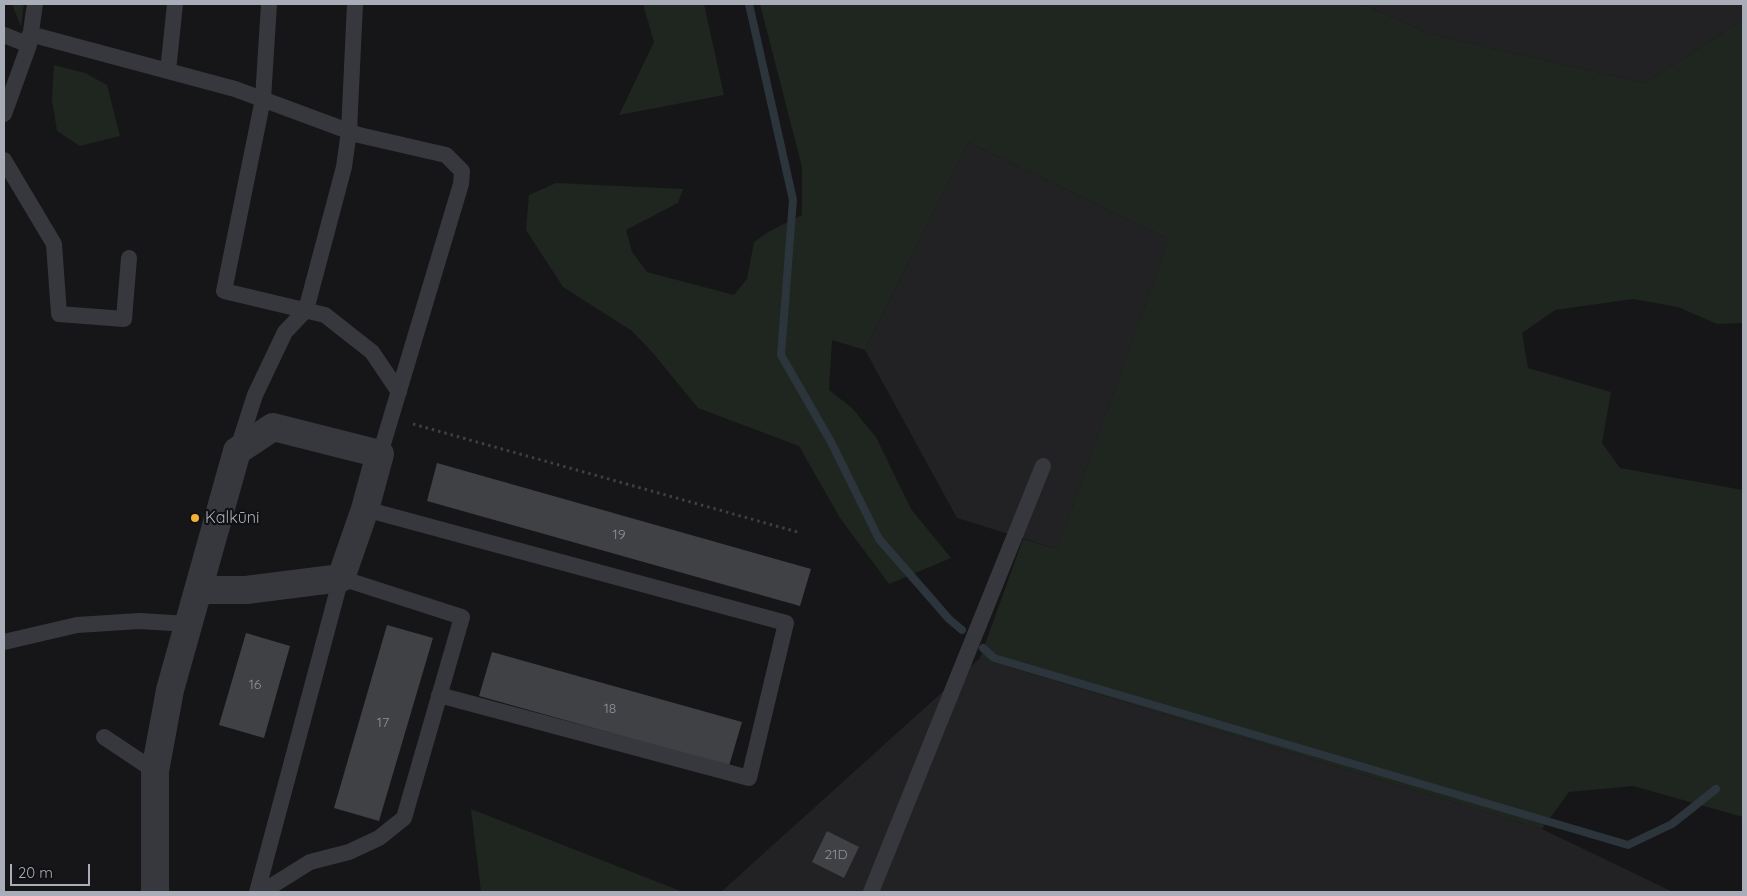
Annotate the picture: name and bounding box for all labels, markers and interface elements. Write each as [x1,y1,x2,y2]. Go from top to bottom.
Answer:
place label: Kalkūni [205,508,259,528]
marker: Kalkūni [189,512,201,524]
house number: 19 [613,527,625,543]
house number: 16 [249,677,261,693]
house number: 18 [604,701,616,717]
house number: 17 [377,715,389,731]
house number: 21D [824,847,848,863]
scale bar [12,854,92,886]
text: 20 m [18,863,53,882]

